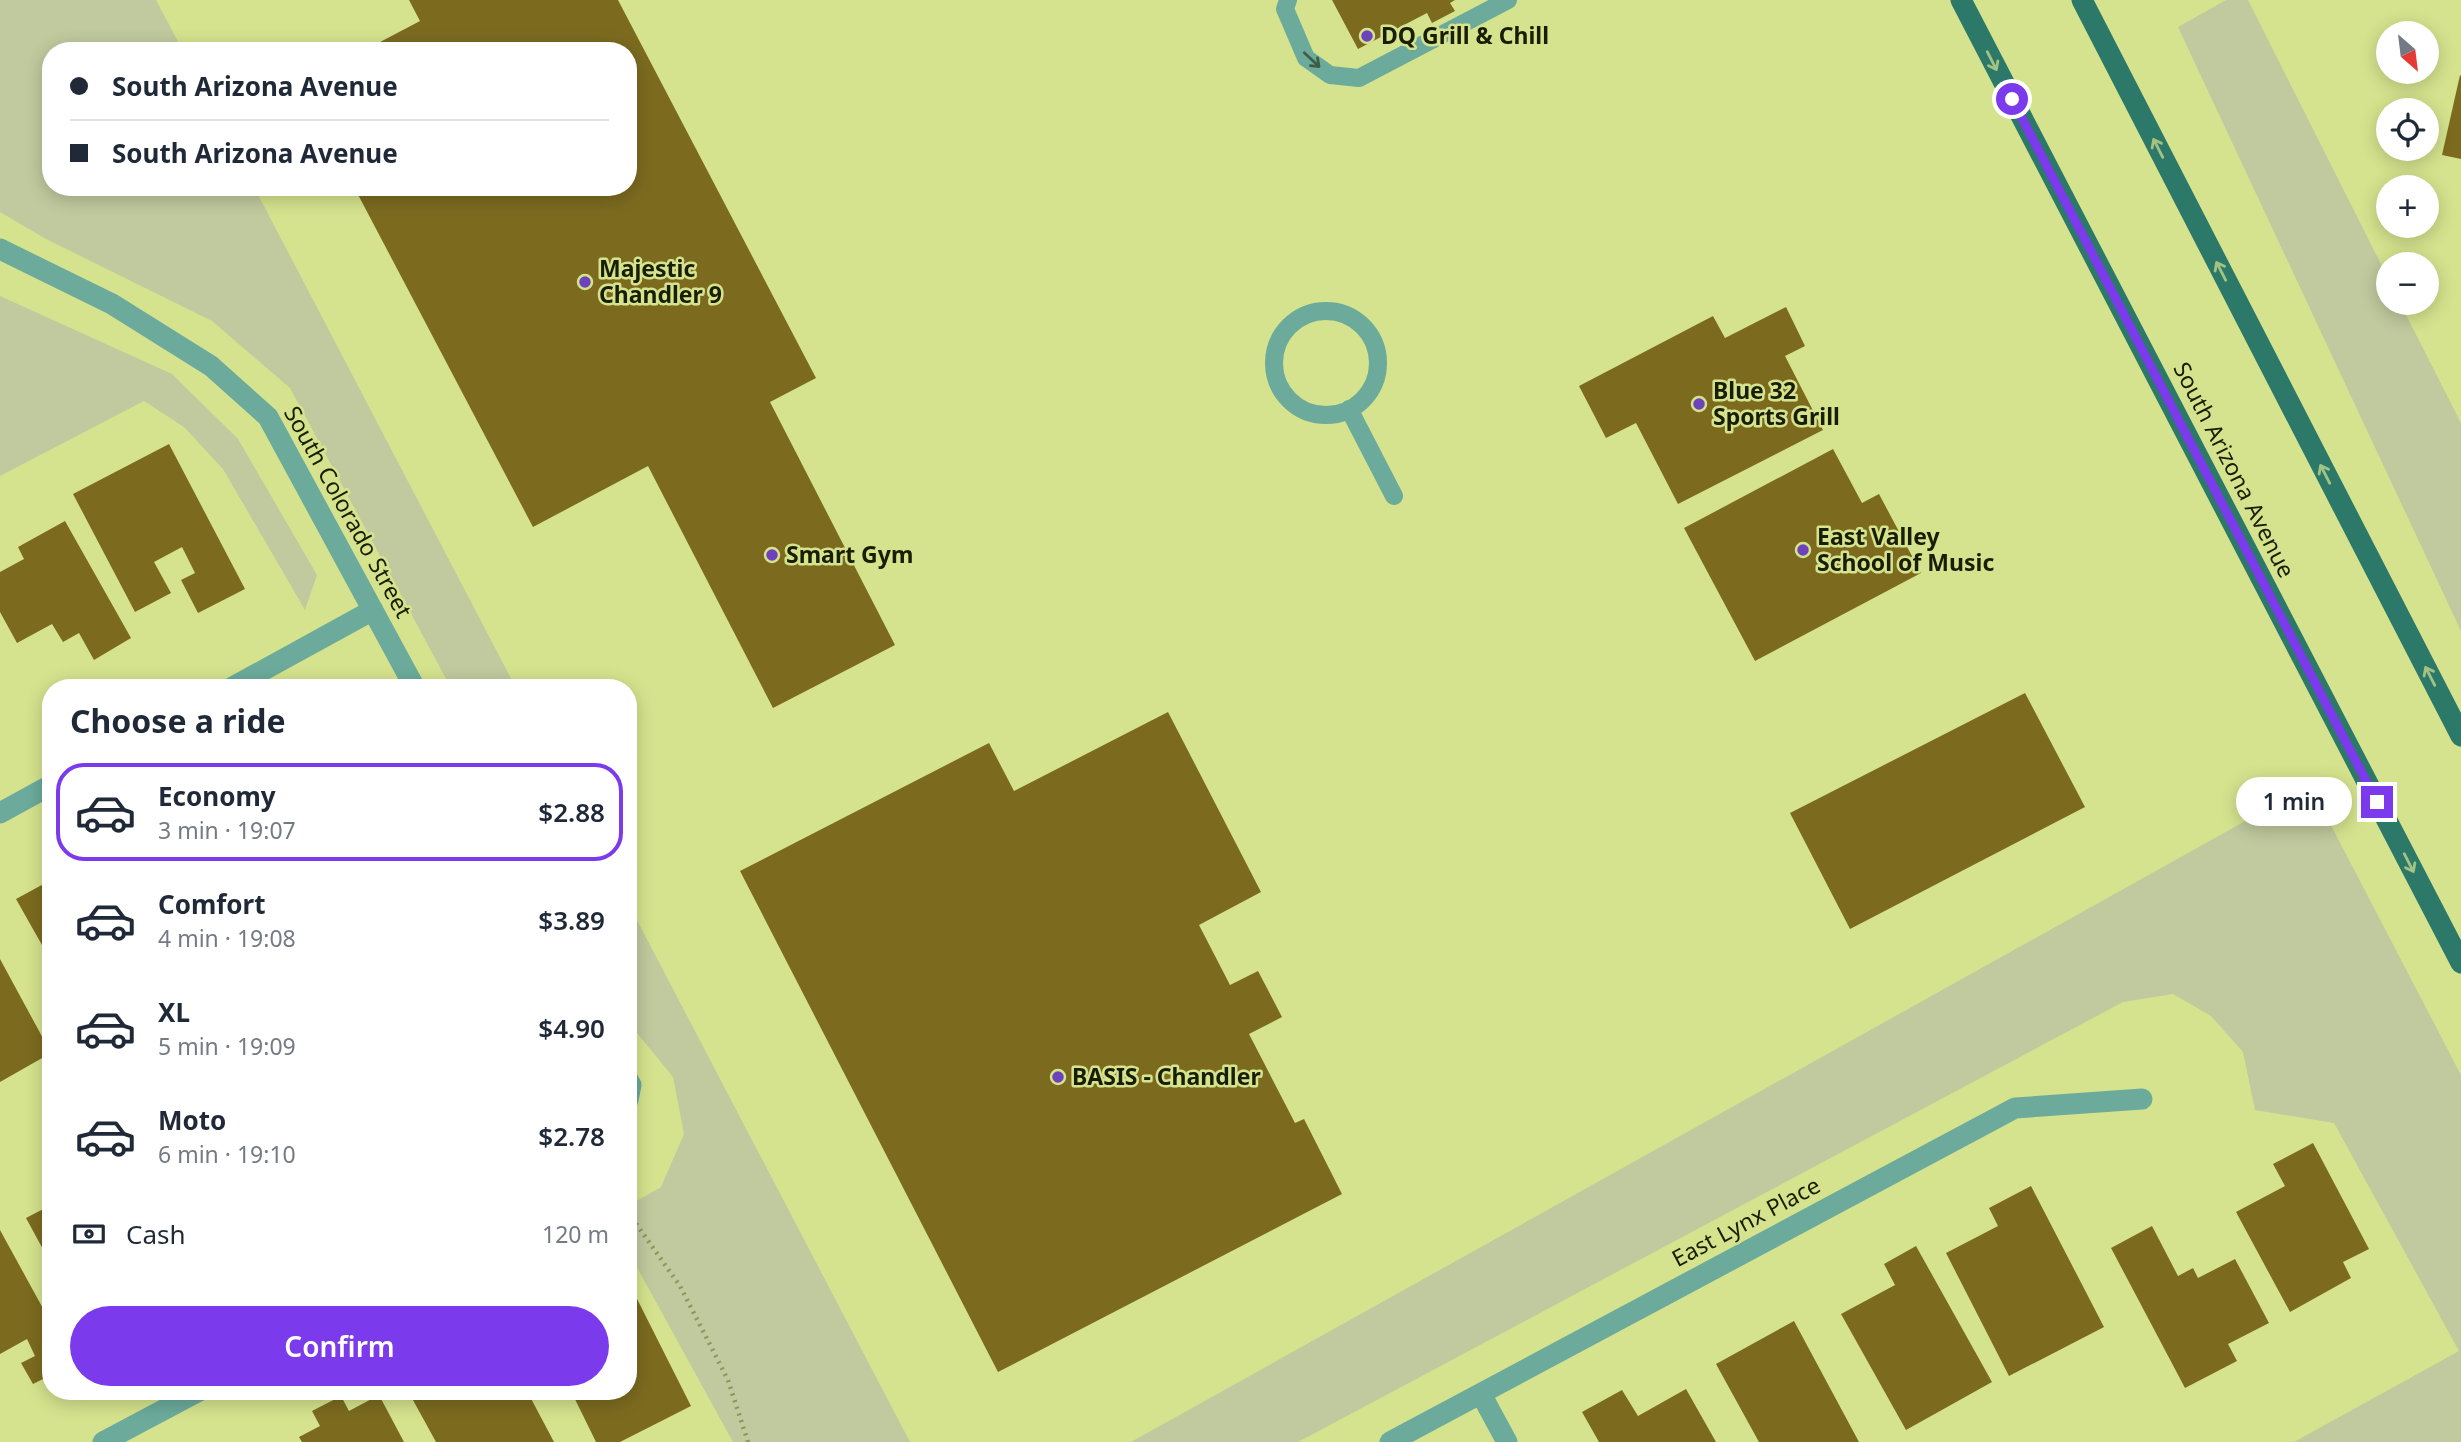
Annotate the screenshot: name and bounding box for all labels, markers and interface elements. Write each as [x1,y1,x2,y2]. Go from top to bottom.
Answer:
place label: DQ Grill & Chill [1381,19,1549,51]
north arrow [2376,21,2440,84]
map controls [2376,21,2439,315]
marker: DQ Grill & Chill [1359,28,1375,44]
one-way arrow [1985,50,1999,70]
one-way arrow [1302,51,1320,68]
text: South Arizona Avenue [112,68,398,104]
route start [1996,83,2028,115]
button: locate [2376,98,2439,161]
text: South Arizona Avenue [112,135,398,171]
one-way arrow [2151,138,2165,159]
button: + [2376,175,2439,238]
place label: Majestic Chandler 9 [599,252,722,310]
button: − [2376,252,2439,315]
one-way arrow [2214,261,2228,282]
marker: Majestic Chandler 9 [577,274,593,290]
street label: South Arizona Avenue [2167,356,2303,583]
place label: Blue 32 Sports Grill [1713,374,1840,432]
marker: Blue 32 Sports Grill [1691,396,1707,412]
street label: South Colorado Street [277,400,421,623]
one-way arrow [2318,464,2332,484]
place label: East Valley School of Music [1817,520,1994,578]
place label: Smart Gym [786,538,913,570]
marker: East Valley School of Music [1795,542,1811,558]
marker: Smart Gym [764,547,780,563]
one-way arrow [2422,666,2436,687]
text: Choose a ride [70,699,286,742]
text: Economy [158,778,276,814]
callout: 1 min [2237,778,2352,826]
icon: car [74,781,137,844]
text: 1 min [2263,785,2325,817]
route end [2361,786,2393,818]
text: $2.88 [538,794,605,830]
text: 3 min · 19:07 [158,814,296,846]
one-way arrow [2403,852,2416,873]
text: Comfort [158,886,266,922]
icon: car [74,889,137,952]
text: $3.89 [538,902,605,938]
text: 4 min · 19:08 [158,922,296,954]
text: XL [158,994,190,1030]
icon: car [74,997,137,1060]
text: $4.90 [538,1010,605,1046]
text: 5 min · 19:09 [158,1030,296,1062]
place label: BASIS - Chandler [1072,1060,1261,1092]
marker: BASIS - Chandler [1050,1069,1066,1085]
text: Moto [158,1102,226,1138]
icon: car [74,1105,137,1168]
text: $2.78 [538,1118,605,1154]
text: 6 min · 19:10 [158,1138,296,1170]
street label: East Lynx Place [1666,1169,1825,1274]
icon: cash [70,1215,108,1253]
text: Cash [126,1216,186,1252]
text: 120 m [542,1218,609,1250]
button: Confirm [70,1306,609,1386]

